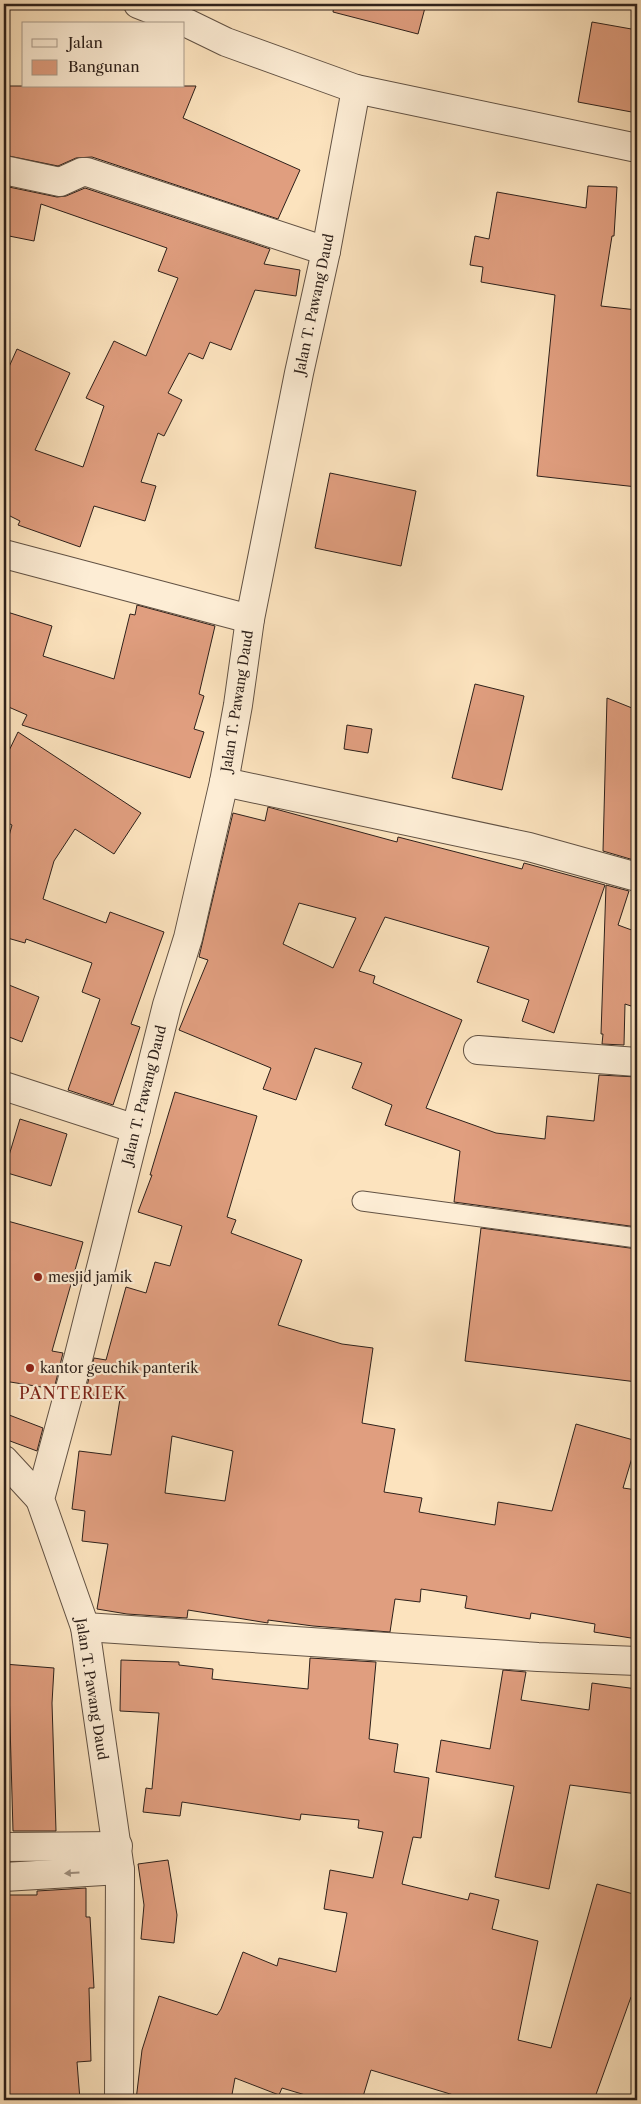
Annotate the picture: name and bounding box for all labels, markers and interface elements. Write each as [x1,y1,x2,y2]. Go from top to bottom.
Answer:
legend [22,22,185,88]
text: Jalan [66,33,103,52]
text: Bangunan [68,57,140,76]
street label: Jalan T. Pawang Daud [290,232,338,378]
street label: Jalan T. Pawang Daud [217,628,257,775]
street label: Jalan T. Pawang Daud [117,1023,170,1169]
place label: mesjid jamik [48,1268,133,1286]
marker: mesjid jamik [32,1271,44,1283]
place label: kantor geuchik panterik [40,1359,199,1377]
marker: kantor geuchik panterik [24,1362,36,1374]
district label: PANTERIEK [19,1383,127,1403]
street label: Jalan T. Pawang Daud [72,1615,112,1762]
one-way arrow [64,1870,80,1878]

